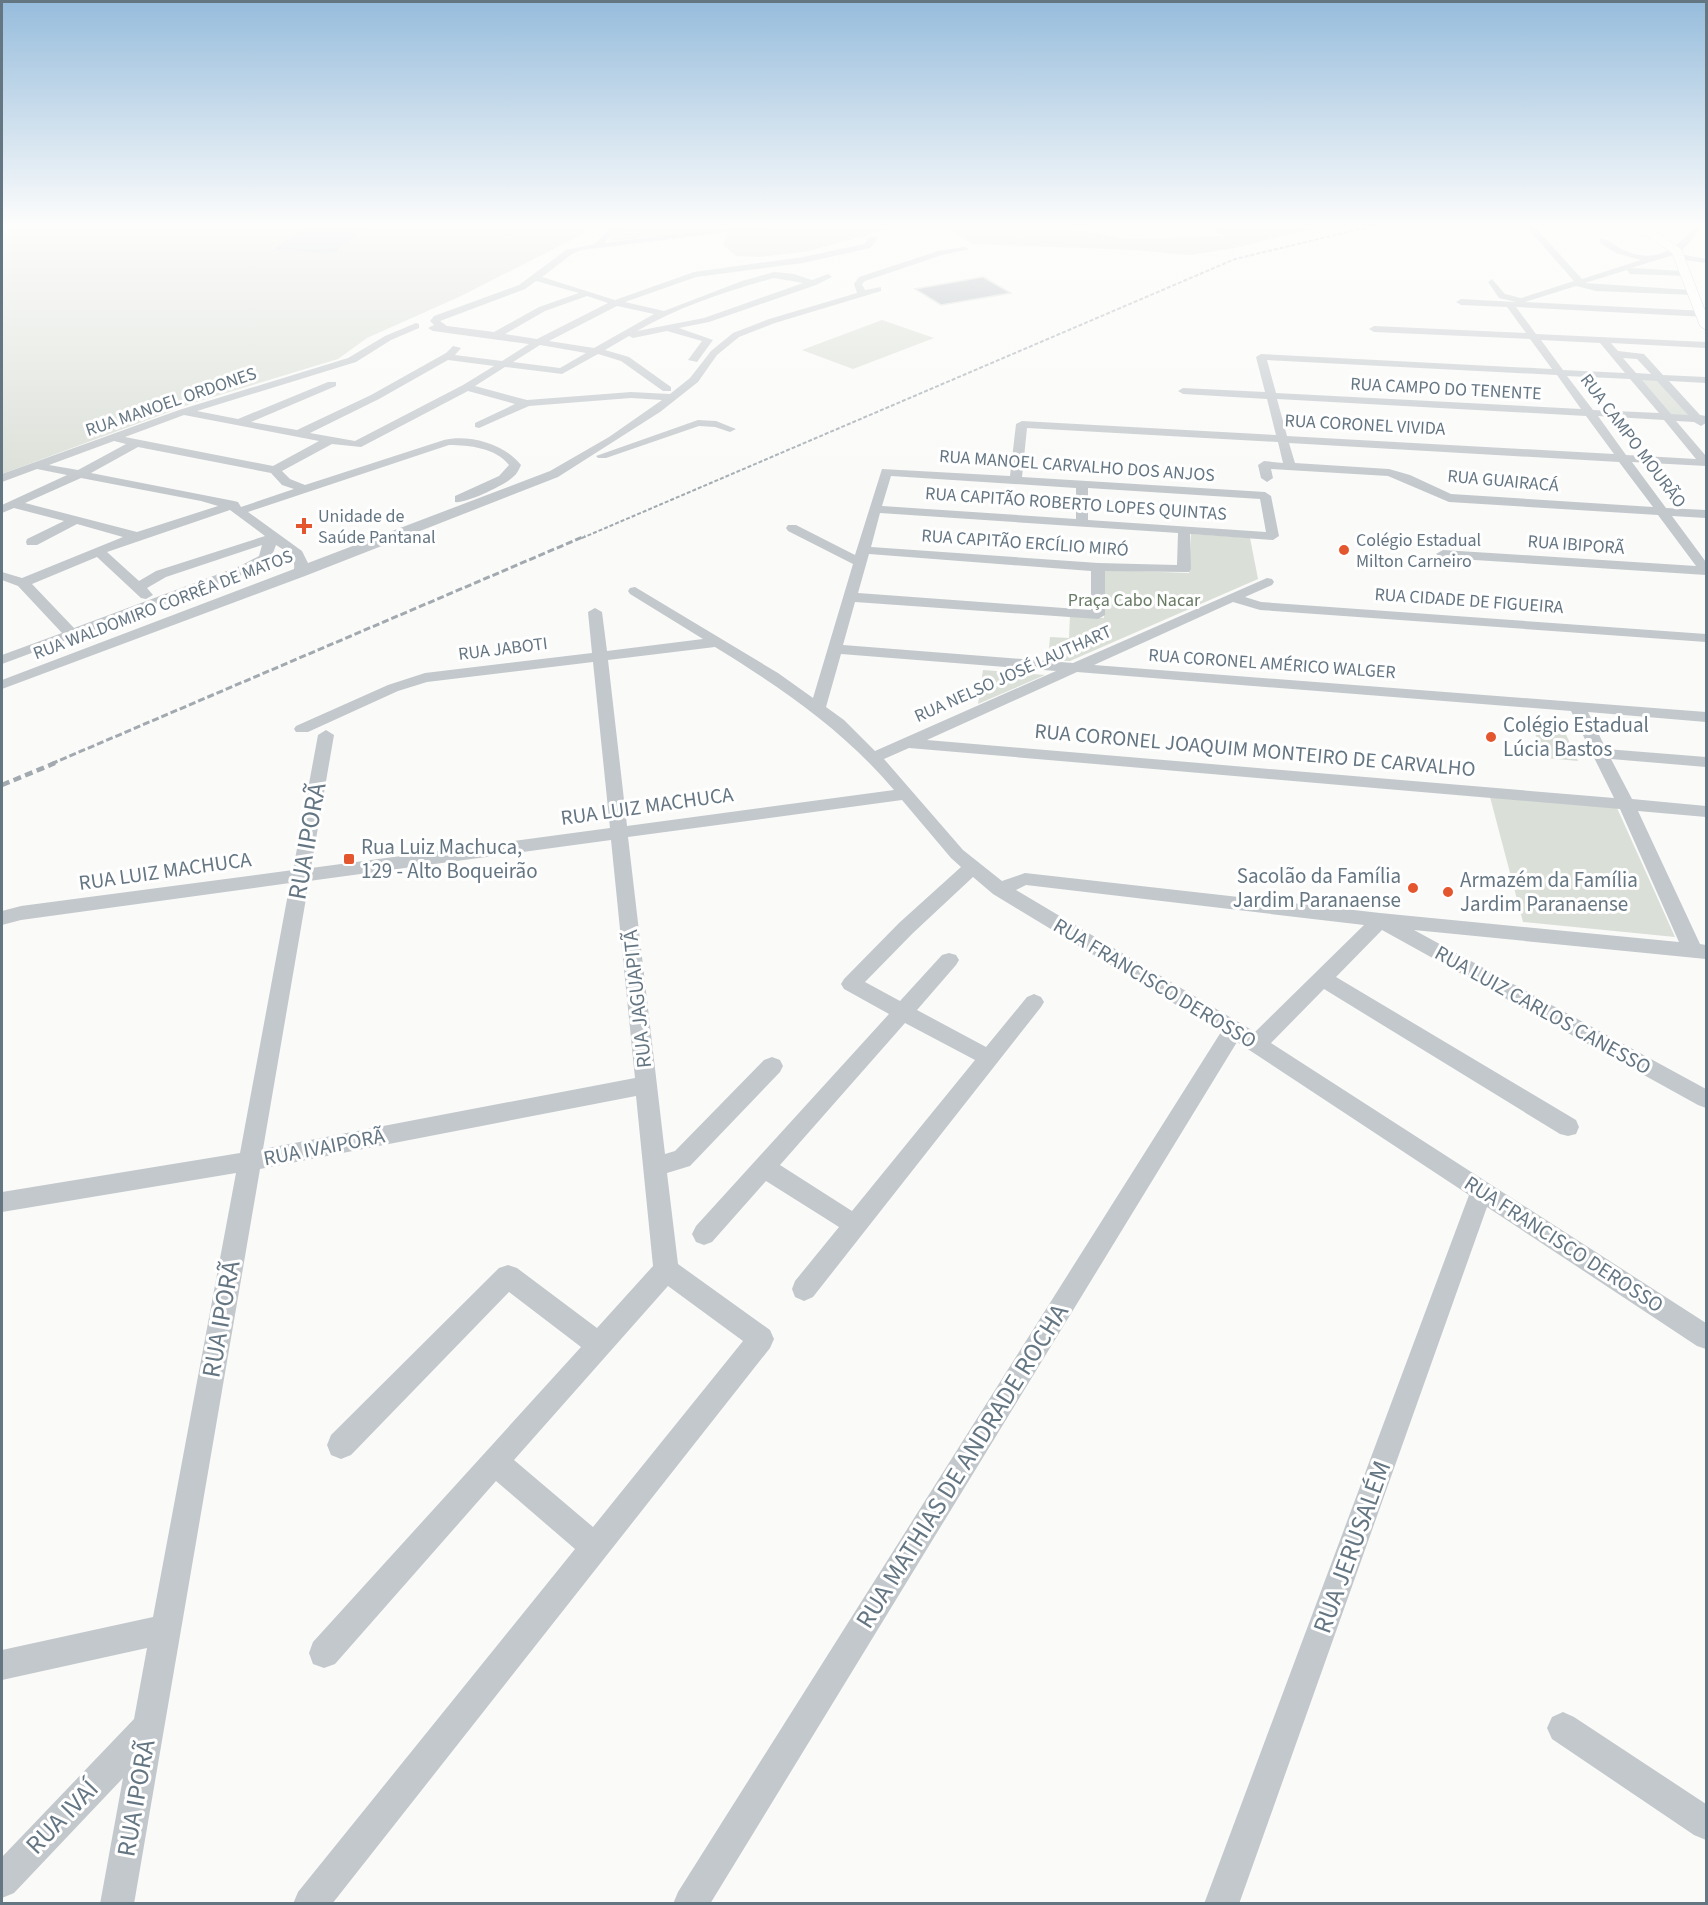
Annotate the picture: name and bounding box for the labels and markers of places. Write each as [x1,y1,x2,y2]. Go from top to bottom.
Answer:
place label: Unidade de Saúde Pantanal [318,504,436,550]
marker: Unidade de Saúde Pantanal [295,517,313,535]
place label: Colégio Estadual Milton Carneiro [1356,528,1481,574]
marker: Colégio Estadual Milton Carneiro [1337,543,1351,557]
place label: Colégio Estadual Lúcia Bastos [1503,710,1649,764]
marker: Colégio Estadual Lúcia Bastos [1484,730,1498,744]
place label: Rua Luiz Machuca, 129 - Alto Boqueirão [361,832,538,886]
marker: Rua Luiz Machuca, 129 - Alto Boqueirão [342,852,356,866]
place label: Sacolão da Família Jardim Paranaense [1233,861,1401,915]
place label: Armazém da Família Jardim Paranaense [1460,865,1638,919]
marker: Sacolão da Família Jardim Paranaense [1406,881,1420,895]
marker: Armazém da Família Jardim Paranaense [1441,885,1455,899]

